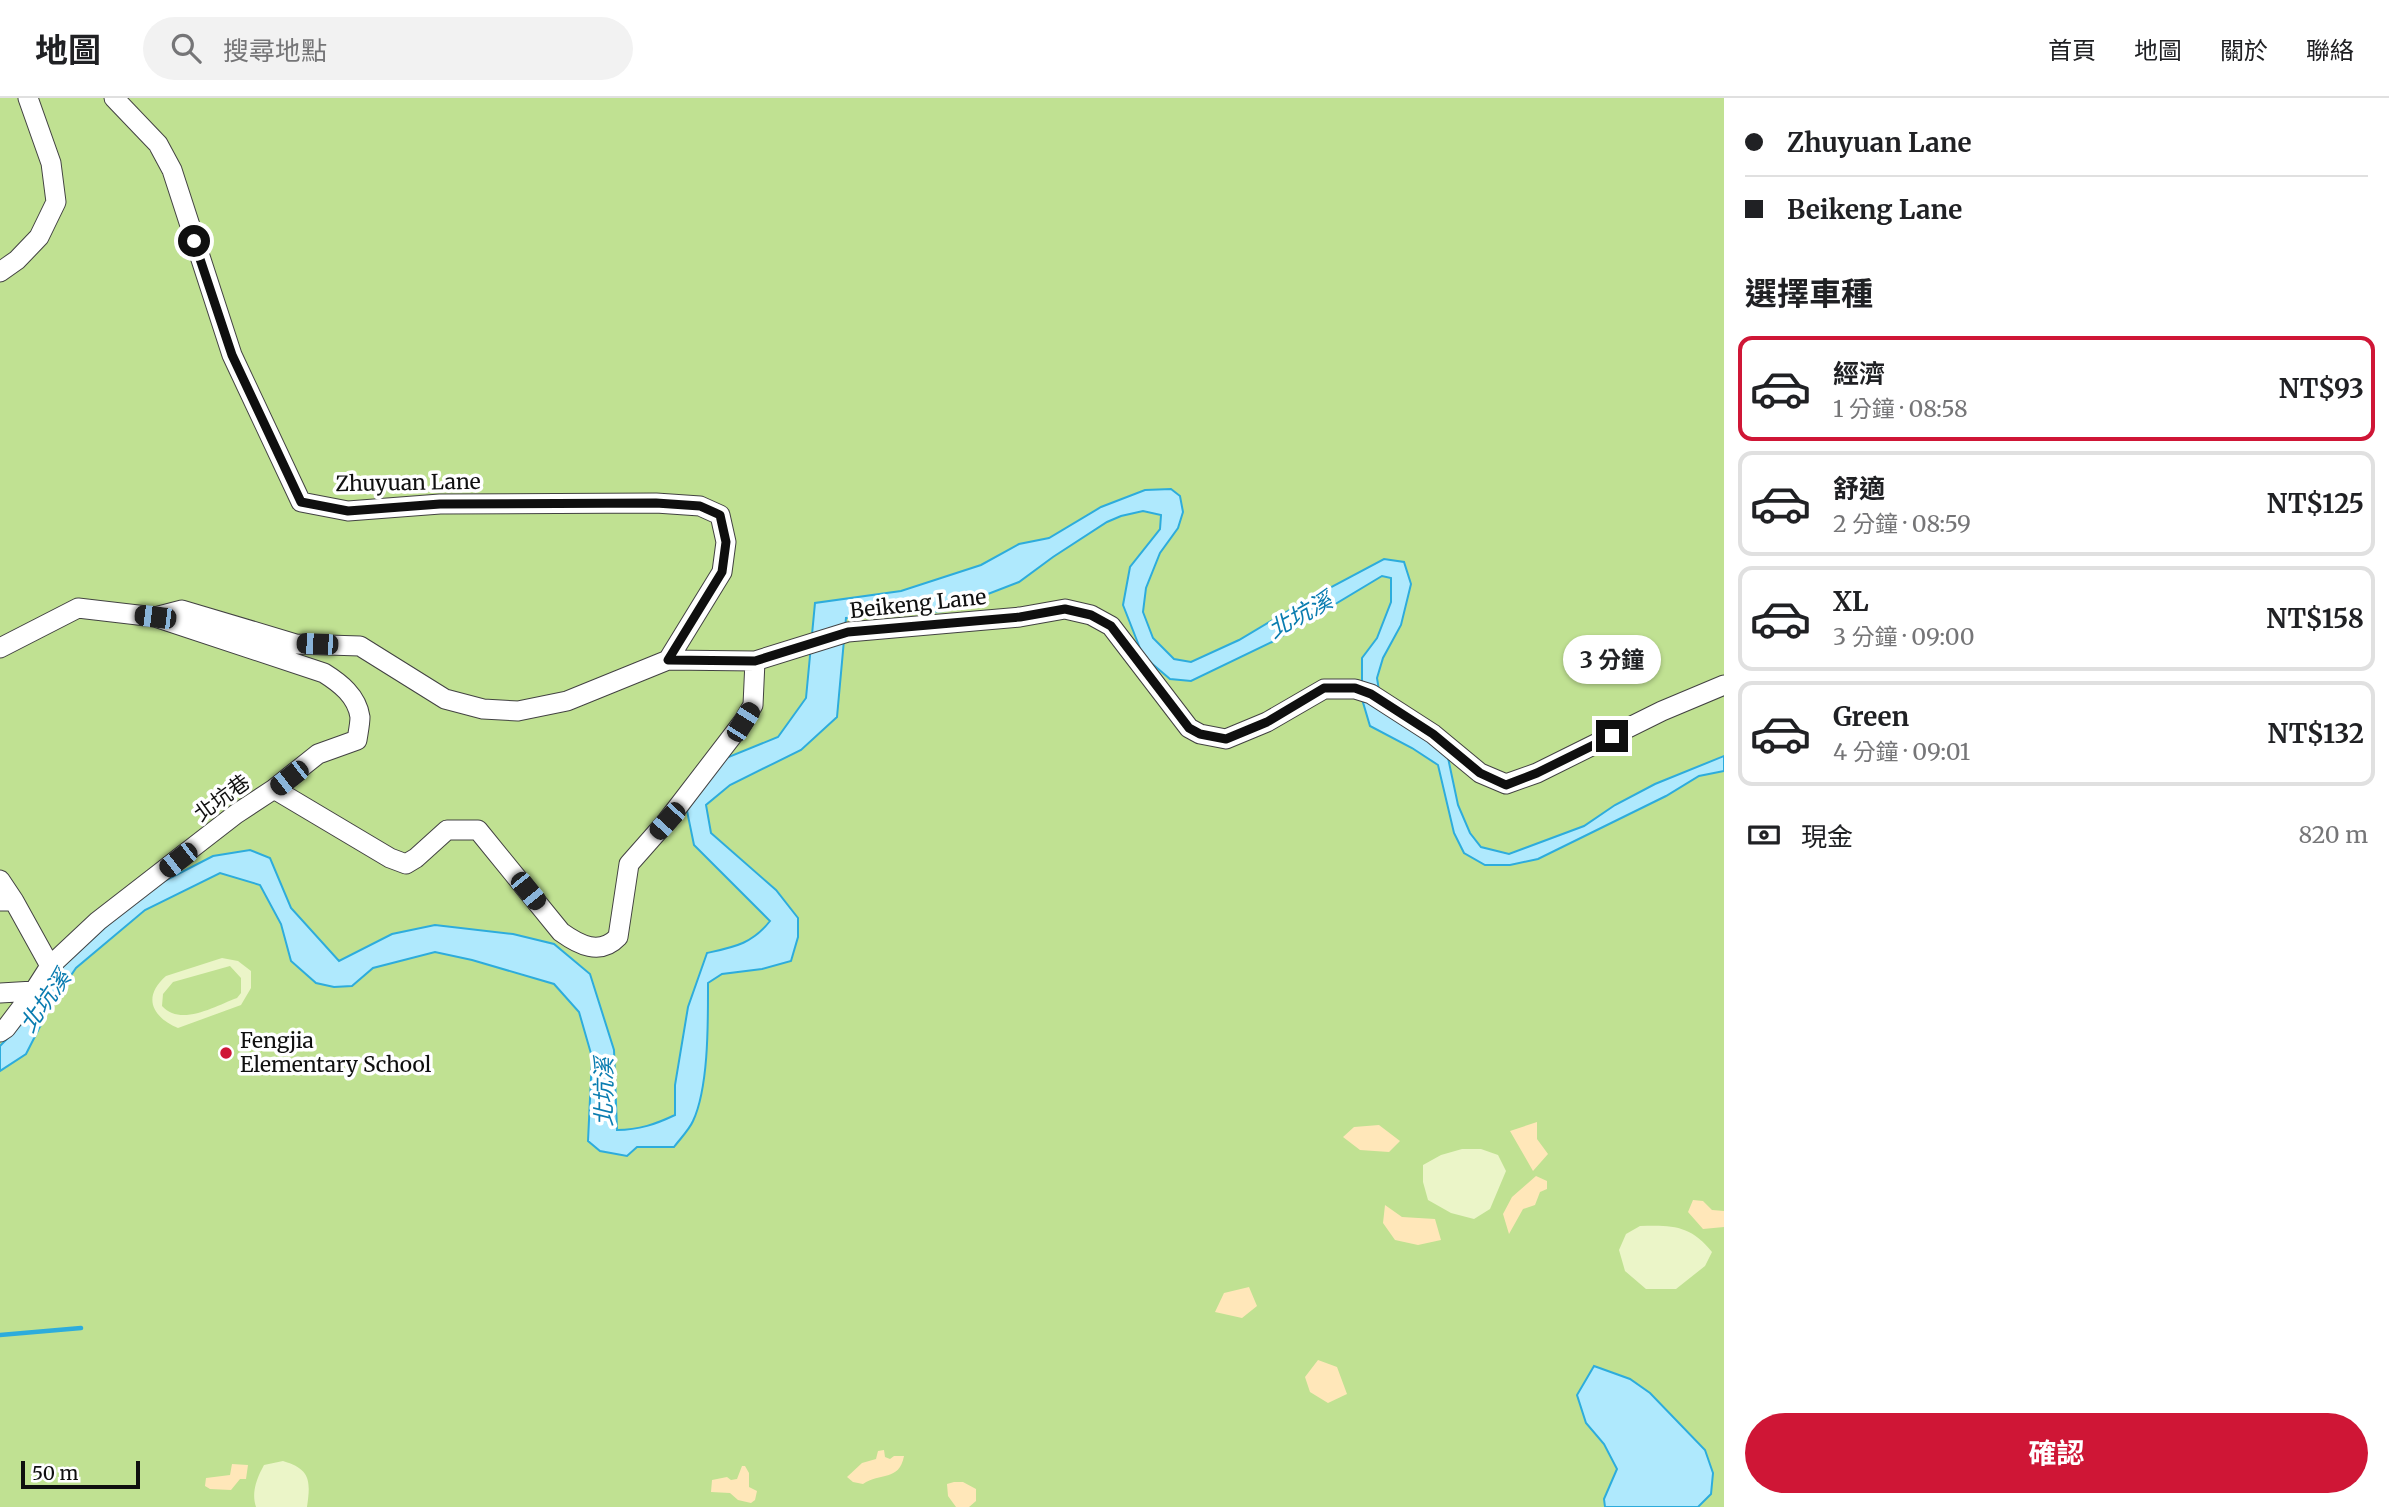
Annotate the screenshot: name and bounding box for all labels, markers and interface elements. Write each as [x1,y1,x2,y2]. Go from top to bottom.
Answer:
search box [143,17,633,80]
icon: search [167,29,205,67]
text: 地圖 [35,30,101,71]
text: 搜尋地點 [223,34,327,67]
text: 首頁 [2048,35,2096,66]
text: 地圖 [2134,35,2182,66]
text: 關於 [2220,35,2268,66]
text: 聯絡 [2306,35,2354,66]
text: Zhuyuan Lane [1787,126,1972,159]
text: Beikeng Lane [1787,193,1962,226]
route start [178,225,210,257]
text: 選擇車種 [1745,274,1873,314]
icon: car [1749,357,1812,420]
text: 經濟 [1833,357,1885,390]
text: NT$93 [2279,372,2364,405]
text: 1 分鐘 · 08:58 [1833,394,1968,423]
street label: Zhuyuan Lane [335,468,481,497]
icon: car [1749,472,1812,535]
text: 舒適 [1833,472,1885,505]
text: NT$125 [2267,487,2364,520]
text: 2 分鐘 · 08:59 [1833,509,1971,538]
street label: Beikeng Lane [848,583,988,624]
water label: 北坑溪 [1263,584,1340,644]
text: XL [1833,585,1869,618]
icon: car [1749,587,1812,650]
text: NT$158 [2266,602,2364,635]
car [133,604,178,630]
text: 3 分鐘 · 09:00 [1833,622,1975,651]
car [296,633,339,655]
callout: 3 分鐘 [1563,634,1661,684]
text: 3 分鐘 [1580,645,1644,674]
car [723,699,764,745]
text: Green [1833,700,1909,733]
icon: car [1749,702,1812,765]
text: NT$132 [2267,717,2364,750]
route end [1596,720,1628,752]
text: 4 分鐘 · 09:01 [1833,737,1970,766]
car [266,757,313,799]
street label: 北坑巷 [188,768,255,827]
car [646,798,689,844]
icon: cash [1745,816,1783,854]
text: 現金 [1801,820,1853,853]
text: 820 m [2298,820,2368,849]
car [155,839,202,881]
car [507,868,550,914]
water label: 北坑溪 [13,962,78,1037]
place label: Fengjia Elementary School [240,1027,432,1078]
marker: Fengjia Elementary School [218,1045,234,1061]
water label: 北坑溪 [589,1055,618,1127]
button: 確認 [1745,1413,2368,1493]
scale bar [21,1458,140,1490]
text: 50 m [32,1461,78,1485]

